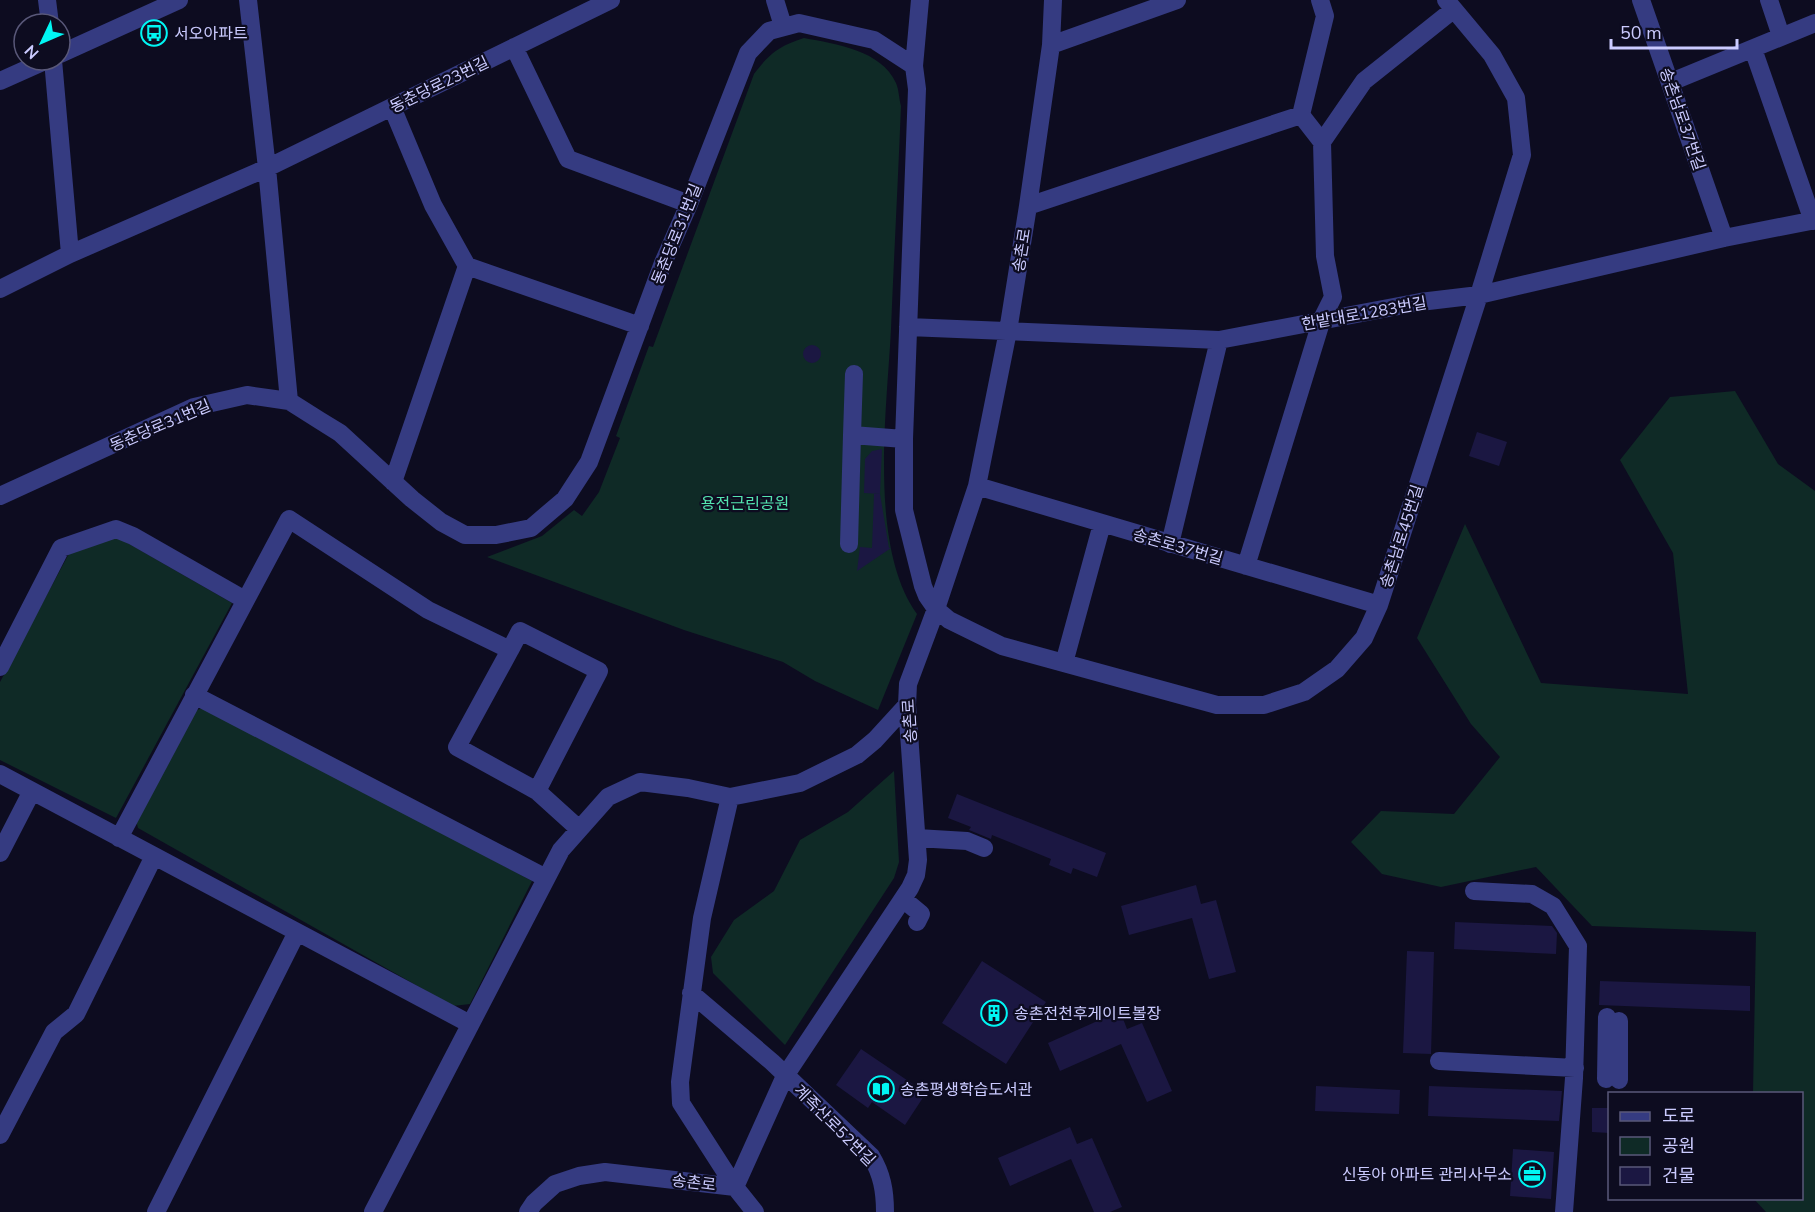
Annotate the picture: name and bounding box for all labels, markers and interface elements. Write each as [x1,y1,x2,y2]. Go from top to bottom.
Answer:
north arrow [12,12,72,72]
scale bar [1611,12,1737,50]
bus stop icon: 서오아파트 [139,18,169,48]
text: 50 m [1620,21,1662,45]
place label: 서오아파트 [174,23,248,45]
text: N [20,40,44,64]
street label: 동춘당로23번길 [386,51,493,118]
street label: 송촌남로37번길 [1654,65,1710,174]
street label: 동춘당로31번길 [647,180,707,288]
street label: 송촌로 [1008,226,1036,274]
street label: 한밭대로1283번길 [1300,292,1428,336]
street label: 동춘당로31번길 [107,395,214,457]
street label: 송촌남로45번길 [1375,482,1429,591]
park label: 용전근린공원 [701,493,789,515]
street label: 송촌로37번길 [1130,524,1225,570]
street label: 송촌로 [898,698,922,744]
building icon: 송촌전천후게이트볼장 [979,998,1009,1028]
place label: 송촌전천후게이트볼장 [1014,1003,1161,1025]
library icon: 송촌평생학습도서관 [866,1074,896,1104]
place label: 송촌평생학습도서관 [900,1079,1033,1101]
street label: 계족산로52번길 [788,1080,880,1172]
legend [1608,1092,1803,1200]
text: 도로 [1662,1104,1695,1128]
text: 공원 [1662,1134,1695,1158]
office icon: 신동아 아파트 관리사무소 [1517,1159,1547,1189]
place label: 신동아 아파트 관리사무소 [1342,1164,1512,1186]
text: 건물 [1662,1164,1695,1188]
street label: 송촌로 [671,1169,717,1197]

